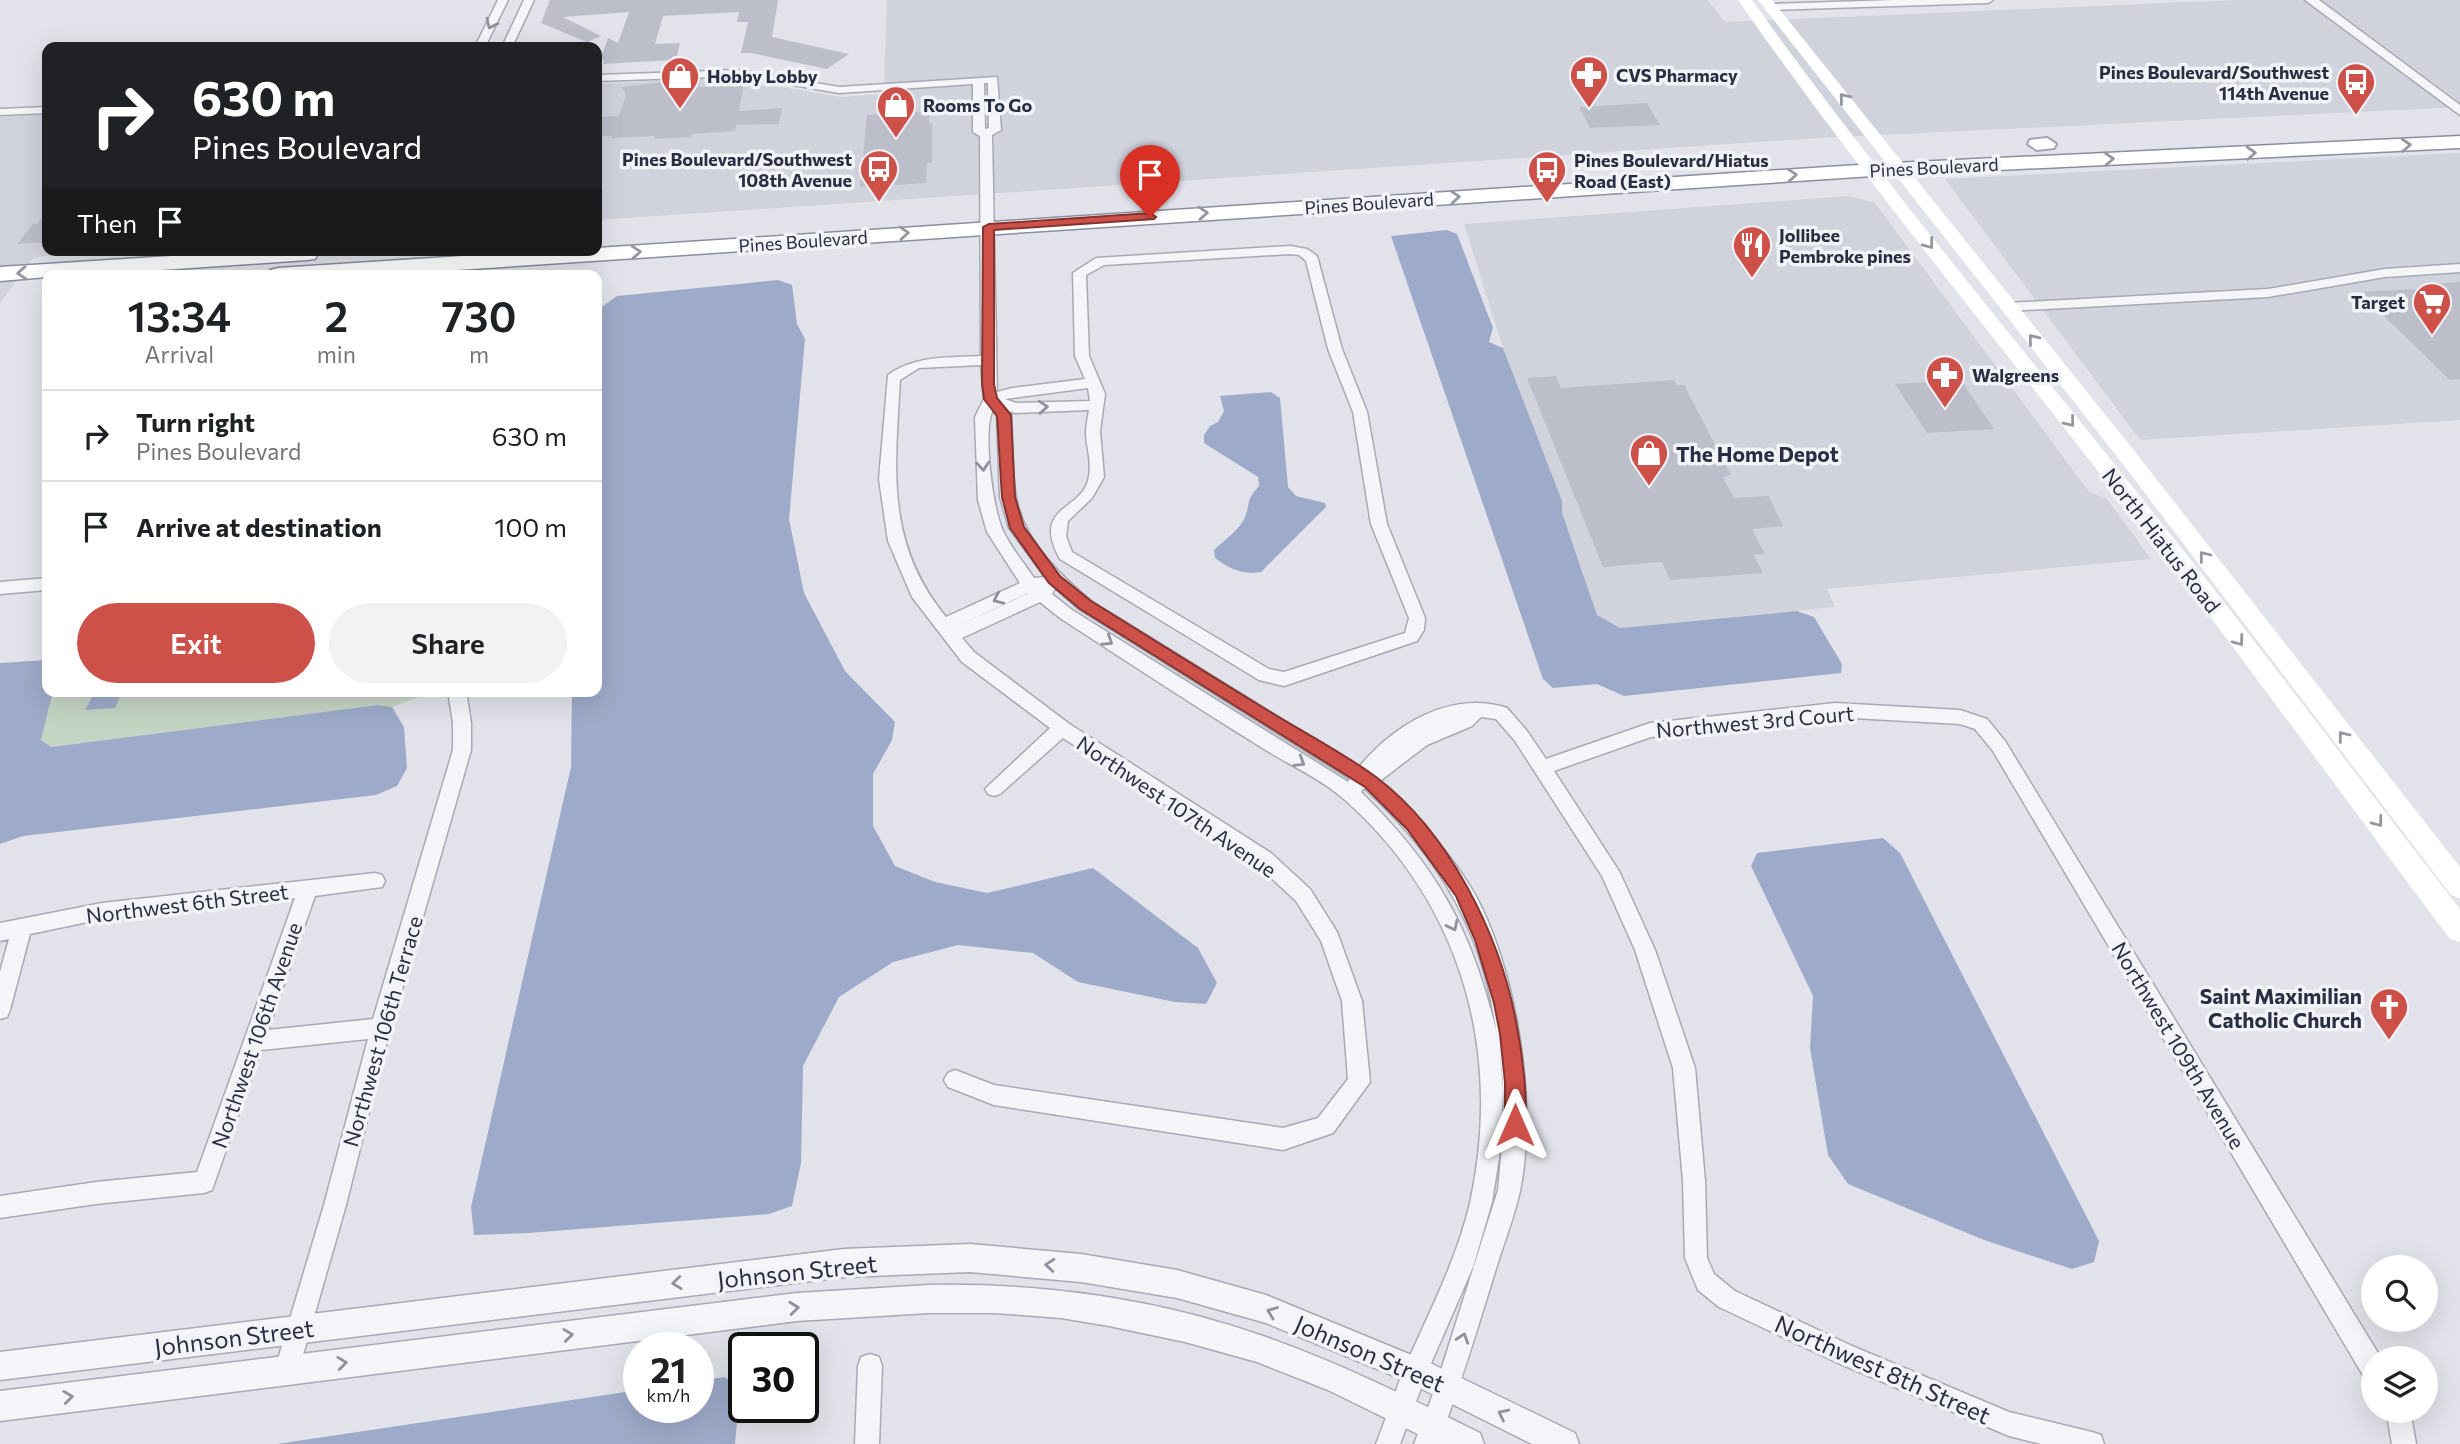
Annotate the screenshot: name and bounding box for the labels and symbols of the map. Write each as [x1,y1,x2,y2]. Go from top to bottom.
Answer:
one-way arrow [486,17,500,29]
pharmacy icon: CVS Pharmacy [1568,54,1610,109]
shop icon: Hobby Lobby [659,55,701,110]
place label: Pines Boulevard/Southwest 114th Avenue [2099,61,2329,104]
bus stop icon: Pines Boulevard/Southwest 114th Avenue [2335,61,2377,116]
place label: CVS Pharmacy [1616,64,1738,86]
place label: Hobby Lobby [707,65,818,87]
shop icon: Rooms To Go [875,84,917,139]
one-way arrow [1840,93,1853,105]
place label: Rooms To Go [923,94,1032,116]
one-way arrow [2401,138,2412,153]
pin [1120,145,1180,217]
one-way arrow [2246,145,2257,160]
place label: Pines Boulevard/Southwest 108th Avenue [622,148,852,191]
bus stop icon: Pines Boulevard/Southwest 108th Avenue [858,148,900,203]
bus stop icon: Pines Boulevard/Hiatus Road (East) [1526,149,1568,204]
place label: Pines Boulevard/Hiatus Road (East) [1574,149,1769,192]
one-way arrow [2104,152,2115,167]
street label: Pines Boulevard [1869,153,1999,181]
one-way arrow [1787,168,1798,183]
street label: Pines Boulevard [1304,188,1434,218]
one-way arrow [1450,190,1461,205]
one-way arrow [1198,206,1209,221]
restaurant icon: Jollibee Pembroke pines [1731,224,1773,279]
place label: Jollibee Pembroke pines [1779,224,1911,267]
street label: Pines Boulevard [738,226,868,256]
one-way arrow [899,226,910,241]
one-way arrow [1921,236,1934,248]
one-way arrow [631,245,642,260]
one-way arrow [17,265,28,280]
supermarket icon: Target [2411,281,2453,336]
place label: Target [2351,291,2405,313]
one-way arrow [2029,334,2042,347]
pharmacy icon: Walgreens [1924,354,1966,409]
place label: Walgreens [1972,364,2059,386]
one-way arrow [1038,399,1049,414]
one-way arrow [2062,414,2074,427]
shop icon: The Home Depot [1628,432,1670,487]
place label: The Home Depot [1676,441,1839,466]
one-way arrow [975,460,990,471]
street label: North Hiatus Road [2098,463,2226,617]
one-way arrow [2200,551,2213,564]
one-way arrow [993,591,1005,605]
one-way arrow [1100,633,1113,646]
one-way arrow [2231,633,2244,646]
street label: Northwest 3rd Court [1655,700,1855,742]
street label: Northwest 107th Avenue [1073,730,1281,882]
one-way arrow [2339,732,2352,744]
one-way arrow [1293,754,1306,767]
one-way arrow [2369,814,2382,826]
street label: Northwest 6th Street [84,878,290,928]
street label: Northwest 106th Terrace [337,913,427,1149]
street label: Northwest 106th Avenue [206,919,306,1151]
one-way arrow [1445,919,1459,931]
street label: Northwest 109th Avenue [2107,937,2251,1153]
place label: Saint Maximilian Catholic Church [2200,983,2362,1032]
church icon: Saint Maximilian Catholic Church [2368,986,2410,1041]
position arrow [1478,1088,1552,1162]
street label: Johnson Street [716,1248,878,1294]
one-way arrow [1045,1258,1056,1273]
one-way arrow [672,1276,683,1291]
one-way arrow [788,1300,800,1315]
one-way arrow [1267,1306,1279,1320]
street label: Johnson Street [1291,1308,1450,1398]
street label: Northwest 8th Street [1771,1308,1995,1430]
street label: Johnson Street [153,1313,315,1361]
one-way arrow [562,1328,574,1343]
speed limit sign: 30 [728,1332,819,1423]
one-way arrow [1455,1332,1469,1344]
one-way arrow [336,1356,348,1371]
one-way arrow [62,1389,74,1404]
one-way arrow [1498,1408,1510,1422]

